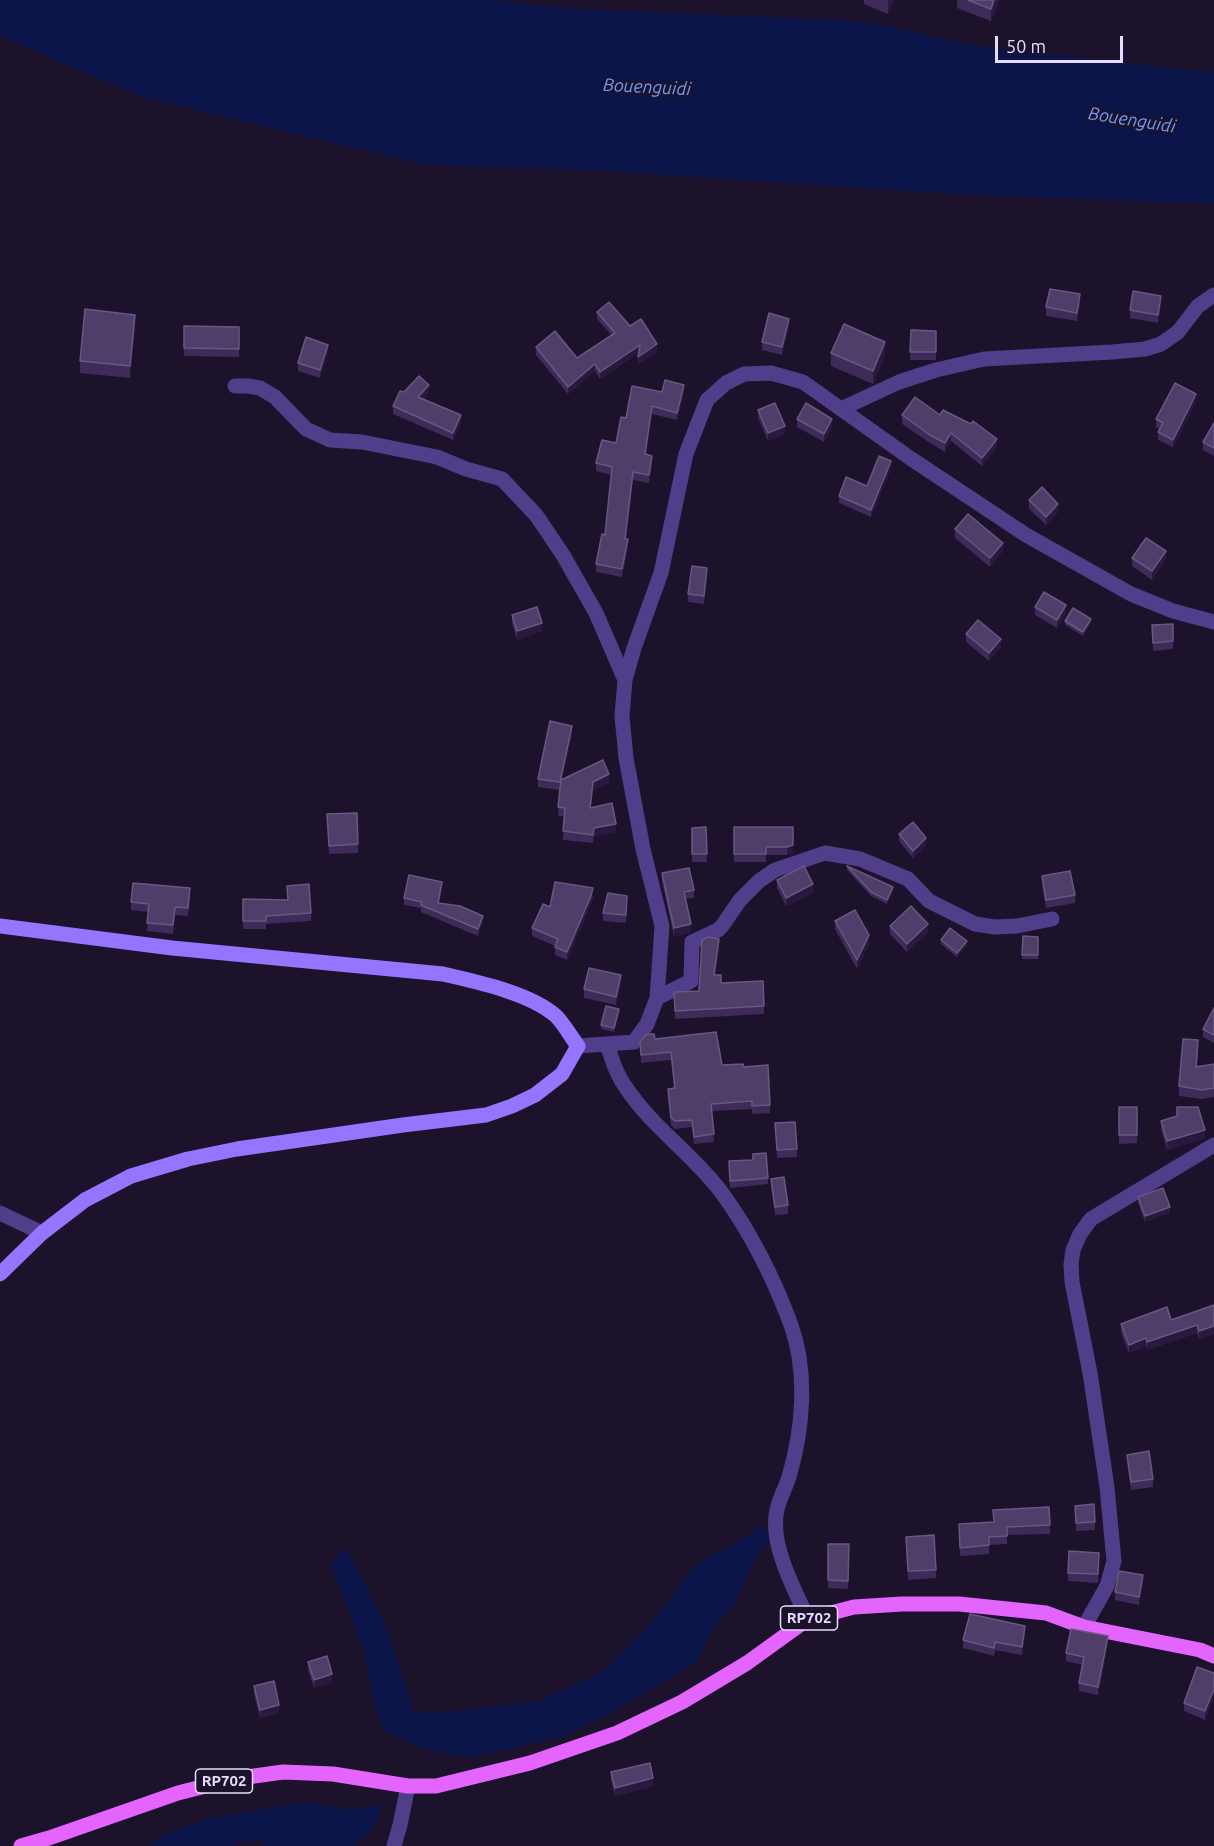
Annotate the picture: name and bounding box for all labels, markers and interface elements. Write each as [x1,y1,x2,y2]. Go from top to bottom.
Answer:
scale bar [998,24,1126,62]
text: 50 m [1006,36,1046,56]
water label: Bouenguidi [602,74,692,100]
water label: Bouenguidi [1087,102,1177,138]
road number: RP702 [780,1606,838,1630]
road number: RP702 [196,1769,252,1793]

